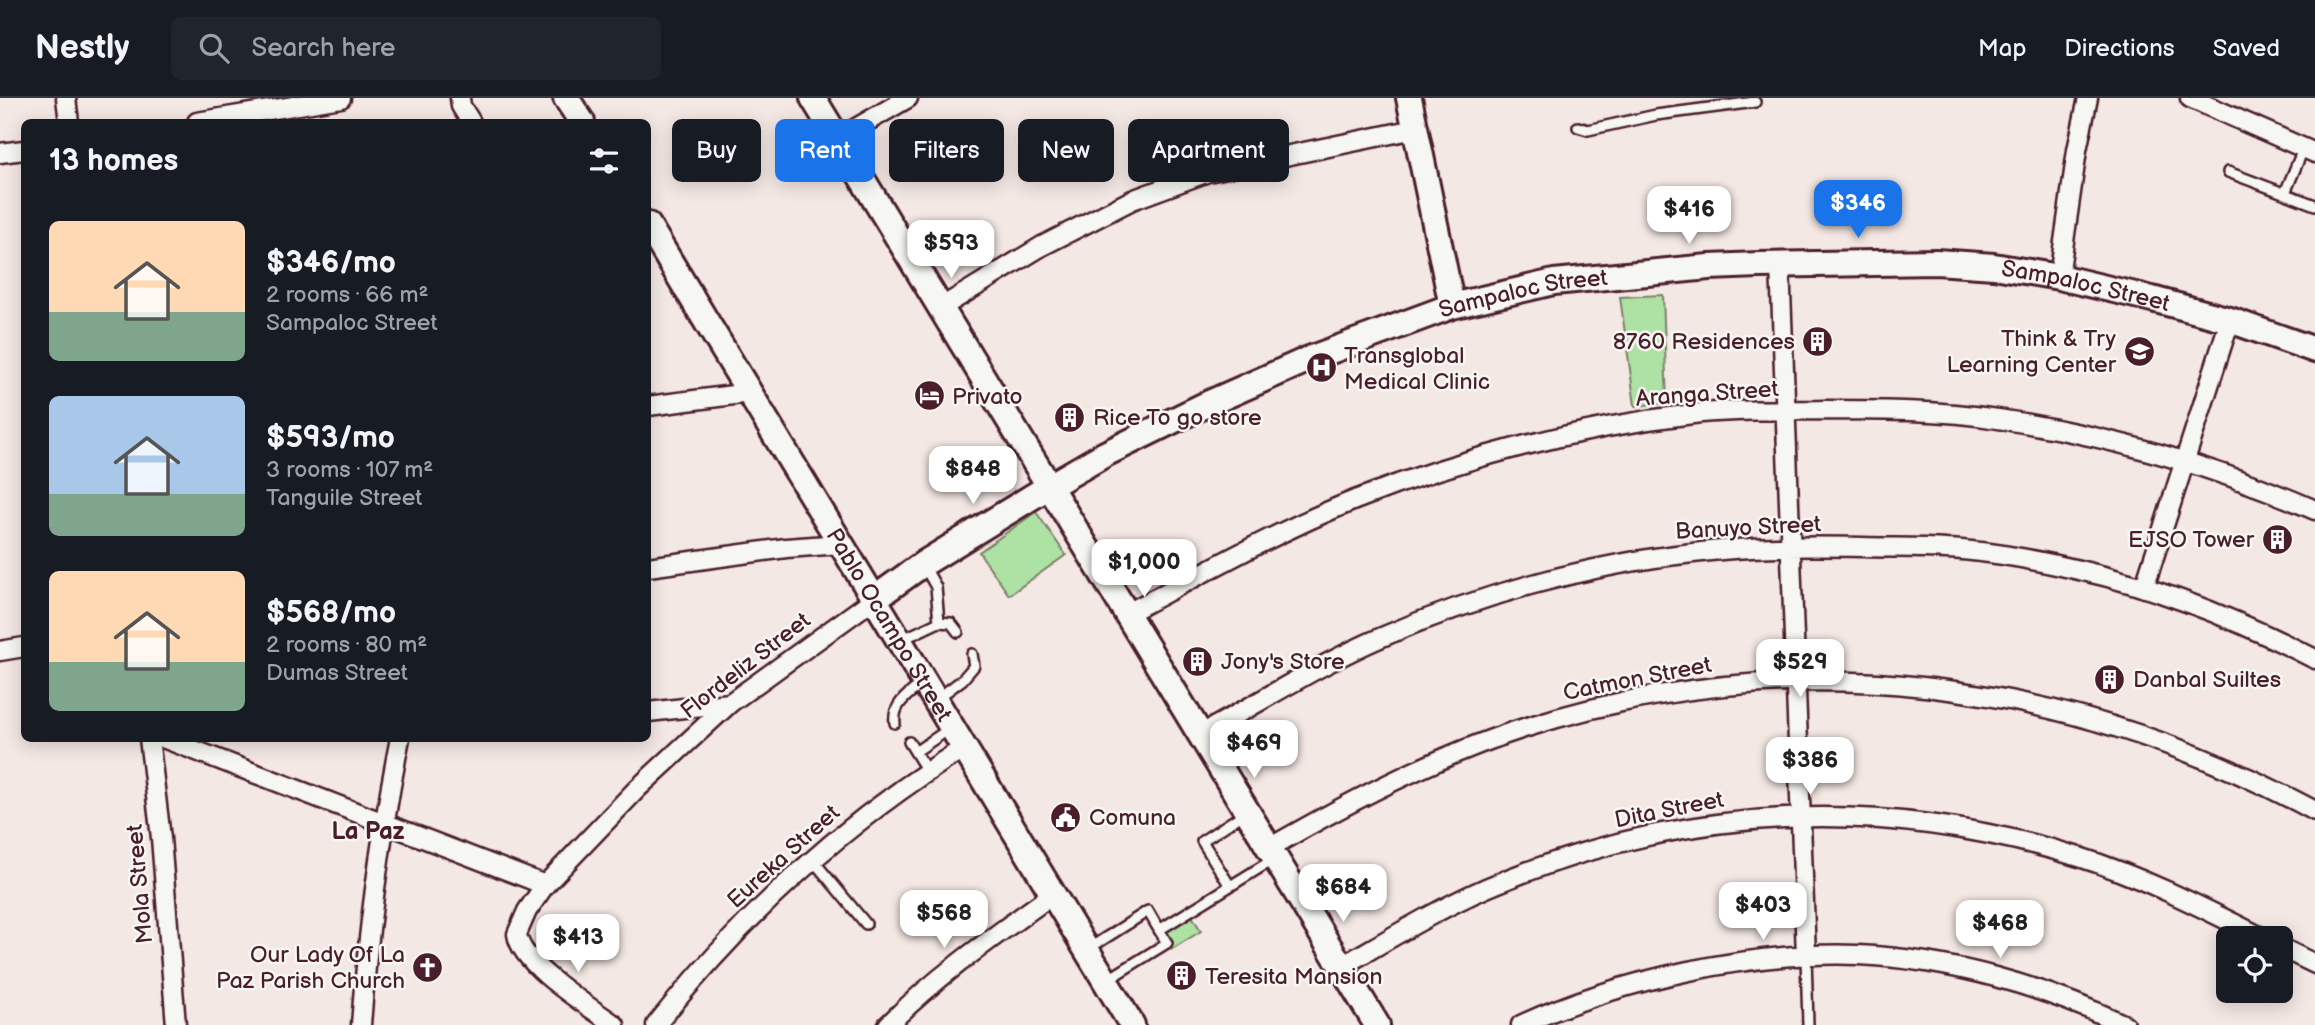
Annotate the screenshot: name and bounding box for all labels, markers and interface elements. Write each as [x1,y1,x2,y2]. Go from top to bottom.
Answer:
search box [171,17,661,80]
text: Nestly [35,28,129,68]
icon: search [195,29,233,67]
text: Search here [251,33,395,64]
text: Map [1978,34,2026,63]
text: Directions [2064,34,2175,63]
text: Saved [2213,34,2280,63]
chip: Buy [672,119,761,182]
chip: Rent [775,119,875,182]
chip: Filters [889,119,1004,182]
chip: New [1018,119,1114,182]
chip: Apartment [1128,119,1289,182]
icon: filters [585,142,623,180]
text: 13 homes [49,143,178,179]
pin: $346 [1817,180,1899,240]
pin: $416 [1648,186,1730,246]
text: $346 [1830,189,1886,217]
text: $416 [1663,195,1715,223]
pin: $593 [910,220,992,280]
text: $593 [923,229,979,257]
text: $346/mo [266,245,396,281]
icon: home [105,249,189,333]
street label: Sampaloc Street [1999,255,2173,318]
street label: Sampaloc Street [1435,264,1609,325]
text: 2 rooms · 66 m² [266,281,428,309]
text: Sampaloc Street [266,309,438,337]
building icon: 8760 Residences [1801,324,1835,358]
place label: Think & Try Learning Center [1946,325,2117,379]
place label: 8760 Residences [1613,328,1795,356]
school or university icon: Think & Try Learning Center [2122,334,2156,368]
place label: Transglobal Medical Clinic [1344,342,1490,396]
hospital icon: Transglobal Medical Clinic [1304,351,1338,385]
street label: Aranga Street [1635,375,1779,413]
hotel icon: Privato [912,379,946,413]
place label: Privato [952,383,1023,411]
building icon: Rice To go store [1053,400,1087,434]
place label: Rice To go store [1093,404,1262,432]
text: $593/mo [266,420,395,456]
icon: home [105,424,189,508]
pin: $848 [932,446,1014,506]
text: $848 [945,455,1001,483]
text: 3 rooms · 107 m² [266,456,433,484]
text: Tanguile Street [266,484,422,512]
street label: Banuyo Street [1674,510,1822,546]
building icon: EJSO Tower [2260,522,2294,556]
street label: Pablo Ocampo Street [820,523,958,727]
place label: EJSO Tower [2128,526,2255,554]
pin: $1,000 [1087,540,1201,599]
text: $1,000 [1108,548,1180,576]
text: $568/mo [266,595,396,631]
icon: home [105,599,189,683]
street label: Flordeliz Street [675,606,816,725]
text: 2 rooms · 80 m² [266,631,427,659]
pin: $529 [1759,640,1841,699]
building icon: Jony's Store [1181,644,1215,678]
place label: Jony's Store [1221,648,1345,676]
text: $529 [1772,648,1828,676]
street label: Catmon Street [1561,651,1714,707]
text: Dumas Street [266,659,408,687]
building icon: Danbal Suiltes [2093,662,2127,696]
place label: Danbal Suiltes [2133,666,2281,694]
pin: $469 [1213,720,1295,780]
text: $469 [1226,729,1282,757]
pin: $386 [1769,738,1851,797]
text: $386 [1782,746,1838,774]
street label: Dita Street [1612,786,1726,834]
street label: Eureka Street [722,799,846,915]
public building icon: Comuna [1049,800,1083,834]
place label: Comuna [1089,804,1176,832]
district label: La Paz [331,817,405,846]
street label: Mola Street [121,823,159,945]
pin: $684 [1302,864,1384,924]
text: $684 [1315,873,1371,901]
pin: $403 [1722,882,1804,942]
pin: $568 [903,890,985,950]
text: $403 [1735,891,1791,919]
text: $568 [916,899,972,927]
pin: $468 [1959,900,2041,960]
text: $468 [1972,909,2028,937]
pin: $413 [537,914,619,974]
text: $413 [552,923,604,951]
map controls [2216,926,2293,1003]
button: locate [2216,926,2293,1003]
place label: Our Lady Of La Paz Parish Church [216,941,405,995]
church icon: Our Lady Of La Paz Parish Church [411,950,445,984]
building icon: Teresita Mansion [1165,959,1199,993]
place label: Teresita Mansion [1205,963,1383,991]

